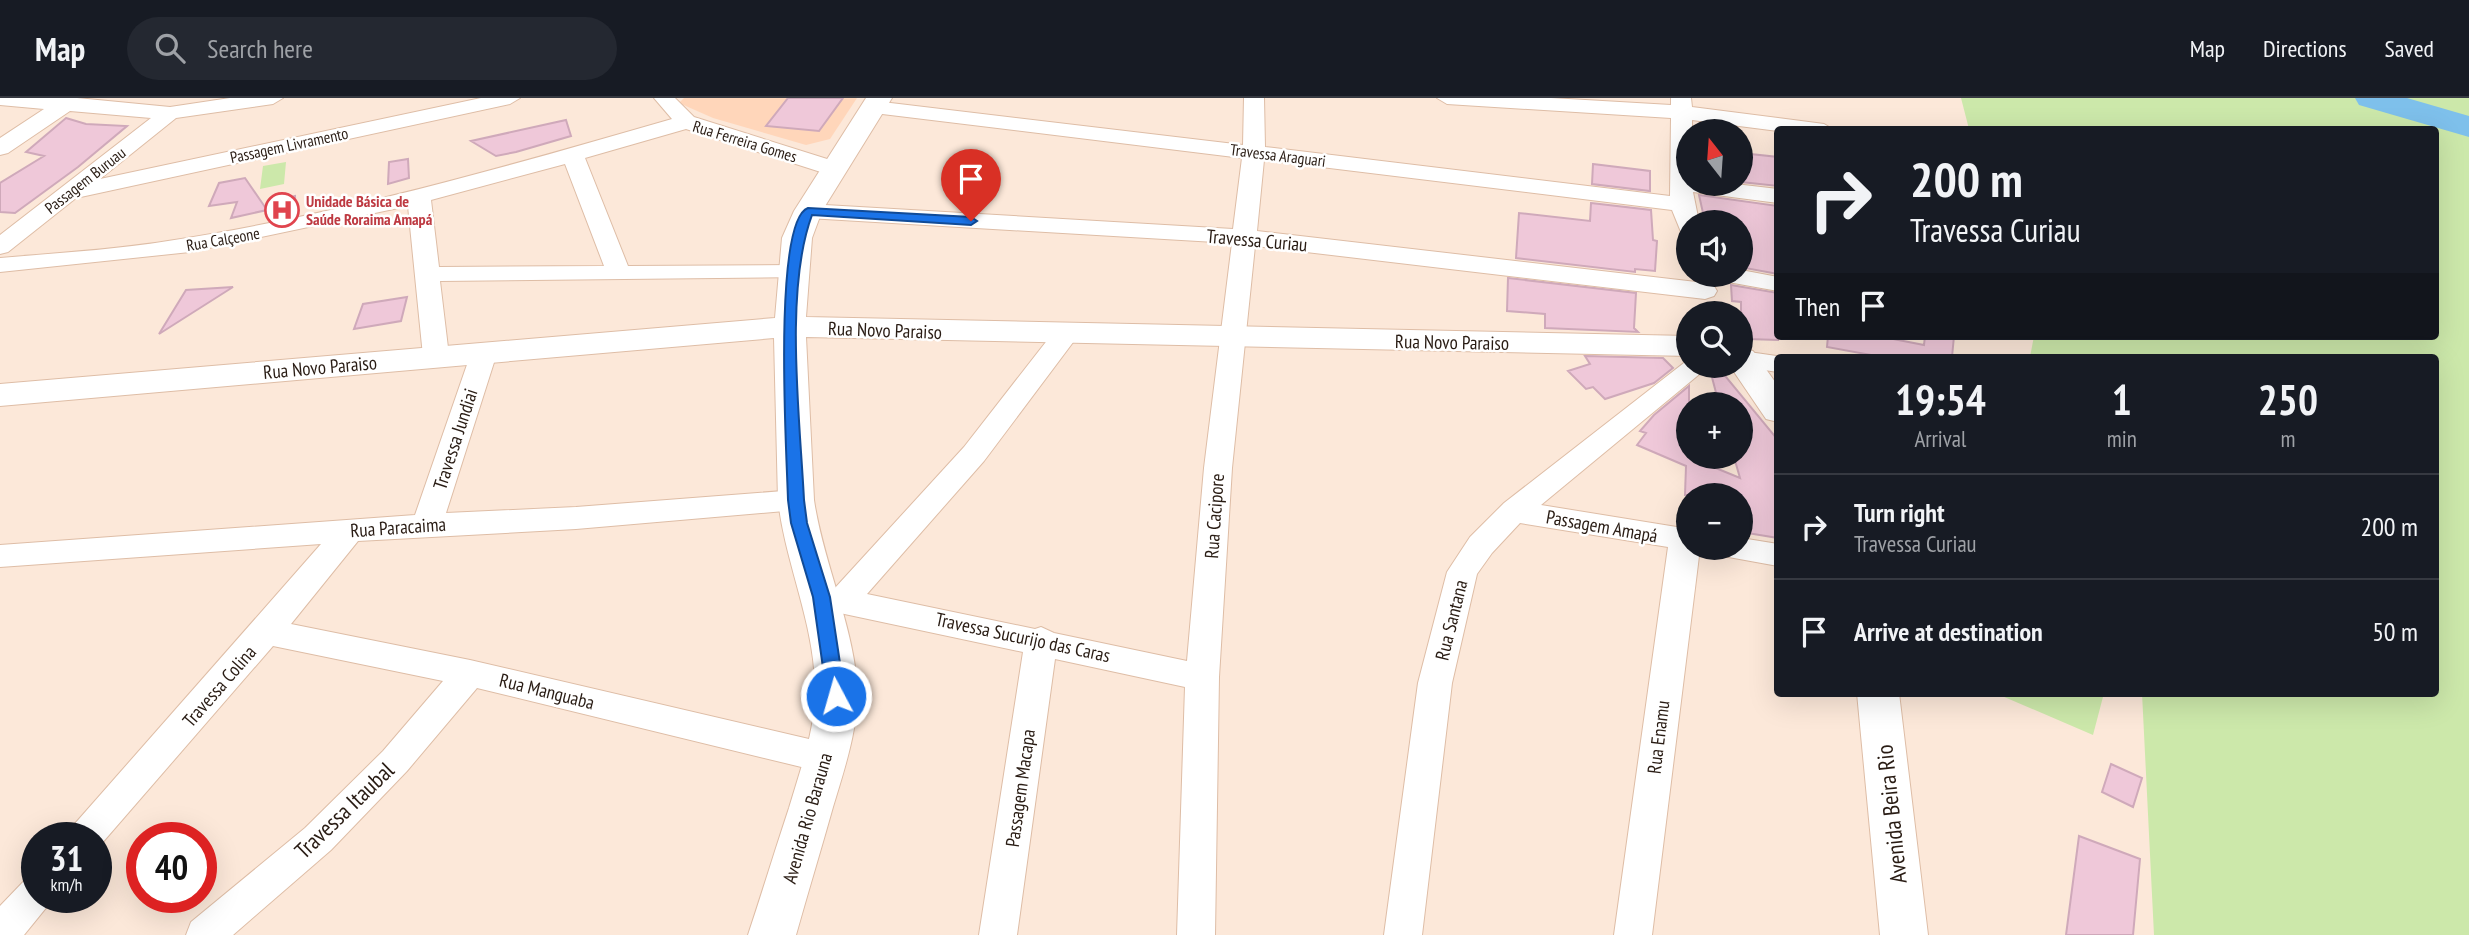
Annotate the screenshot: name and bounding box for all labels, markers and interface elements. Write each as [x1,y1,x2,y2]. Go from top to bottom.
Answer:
search box [127,17,617,80]
text: Map [35,27,85,70]
icon: search [151,29,189,67]
text: Search here [207,32,313,65]
text: Map [2190,33,2225,64]
text: Directions [2263,33,2347,64]
text: Saved [2385,33,2434,64]
street label: Rua Ferreira Gomes [690,116,800,166]
north arrow [1676,119,1754,196]
map controls [1676,119,1753,560]
street label: Passagem Livramento [228,123,350,167]
street label: Travessa Araguari [1229,139,1327,171]
street label: Passagem Buruau [41,142,129,218]
text: 200 m [1910,147,2023,211]
pin [941,149,1001,221]
icon: right [1795,154,1886,245]
icon: arrive [952,160,990,198]
hospital icon: Unidade Básica de Saúde Roraima Amapá [263,191,301,229]
place label: Unidade Básica de Saúde Roraima Amapá [306,191,433,229]
text: Travessa Curiau [1910,209,2081,251]
button: sound [1676,210,1753,287]
street label: Rua Calçeone [185,223,261,255]
street label: Travessa Curiau [1206,224,1308,256]
icon: arrive [1854,287,1892,325]
text: Then [1795,290,1840,323]
button: search [1676,301,1753,378]
street label: Rua Novo Paraiso [828,316,942,344]
street label: Rua Novo Paraiso [1395,329,1509,355]
street label: Rua Novo Paraiso [262,350,378,384]
text: 19:54 [1895,372,1986,427]
text: 1 [2112,372,2132,427]
text: 250 [2258,372,2318,427]
street label: Travessa Jundiai [427,386,483,492]
button: + [1676,392,1753,469]
text: Arrival [1914,424,1966,453]
text: min [2107,424,2137,453]
text: m [2280,424,2295,453]
street label: Rua Cacipore [1199,472,1229,559]
button: − [1676,483,1753,560]
text: Turn right [1854,496,1945,529]
street label: Passagem Amapá [1544,504,1660,548]
icon: right [1795,508,1833,546]
text: 200 m [2360,510,2418,543]
street label: Rua Paracaima [349,512,447,542]
text: Travessa Curiau [1854,529,1977,558]
street label: Rua Santana [1429,577,1473,663]
street label: Travessa Sucurijo das Caras [933,607,1113,667]
icon: arrive [1795,613,1833,651]
text: Arrive at destination [1854,615,2043,648]
text: 50 m [2372,615,2418,648]
street label: Travessa Colina [177,640,261,732]
position arrow [799,659,873,733]
street label: Rua Manguaba [497,668,597,714]
street label: Rua Enamu [1642,699,1674,775]
street label: Passagem Macapa [1000,728,1040,848]
street label: Avenida Beira Rio [1869,743,1913,885]
street label: Avenida Rio Barauna [777,750,837,886]
street label: Travessa Itaubal [288,755,400,865]
speed limit sign: 40 [126,822,217,913]
text: 31 [50,835,83,881]
text: km/h [51,873,82,896]

